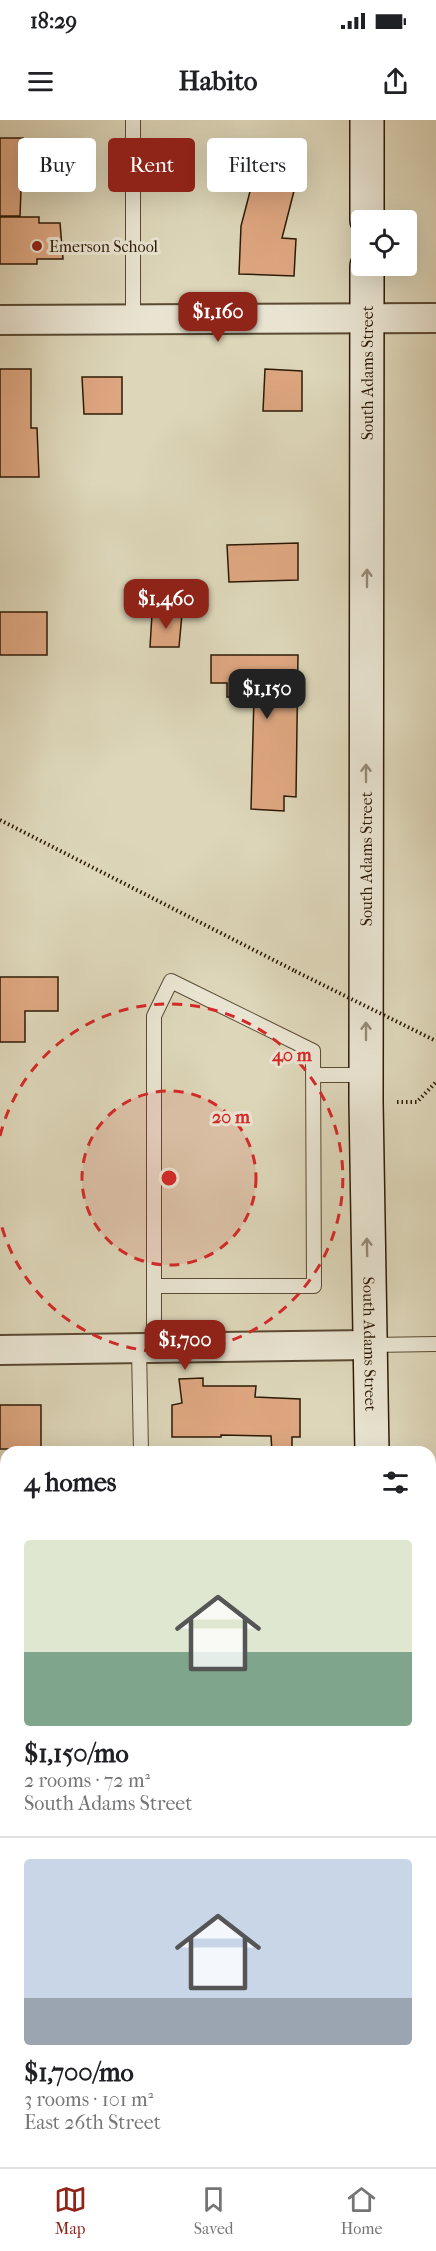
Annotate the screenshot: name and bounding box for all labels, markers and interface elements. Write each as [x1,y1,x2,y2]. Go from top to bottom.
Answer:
text: 18:29 [30,8,77,34]
icon: menu [24,65,57,98]
text: Habito [179,65,257,97]
icon: share [379,65,412,98]
chip: Buy [18,138,96,192]
chip: Rent [108,138,195,192]
chip: Filters [207,138,307,192]
map controls [351,210,417,276]
button: locate [351,210,417,276]
place label: Emerson School [49,237,159,256]
marker: Emerson School [30,239,44,253]
pin: $1,160 [169,292,267,343]
text: $1,160 [192,300,244,323]
street label: South Adams Street [358,305,377,440]
one-way arrow [361,568,373,588]
pin: $1,460 [117,579,215,630]
text: $1,460 [138,587,194,610]
pin: $1,150 [218,669,316,720]
text: $1,150 [243,677,291,700]
one-way arrow [360,763,372,783]
street label: South Adams Street [357,791,376,926]
one-way arrow [360,1021,372,1041]
text: 40 m [271,1045,313,1066]
text: 20 m [212,1107,251,1128]
centre of rings [159,1168,179,1188]
one-way arrow [362,1237,373,1257]
street label: South Adams Street [359,1276,380,1412]
pin: $1,700 [136,1320,234,1371]
text: $1,700 [159,1328,211,1351]
icon: filters [379,1466,412,1499]
text: 4 homes [24,1467,116,1498]
icon: home [164,1579,272,1687]
text: $1,150/mo [24,1738,129,1769]
text: 2 rooms · 72 m² [24,1769,150,1792]
text: South Adams Street [24,1792,192,1815]
icon: home [164,1898,272,2006]
text: $1,700/mo [24,2057,134,2088]
text: 3 rooms · 101 m² [24,2088,153,2111]
text: East 26th Street [24,2111,161,2134]
tab: Map [54,2183,87,2238]
tab: Saved [194,2183,234,2238]
tab: Home [341,2183,382,2238]

